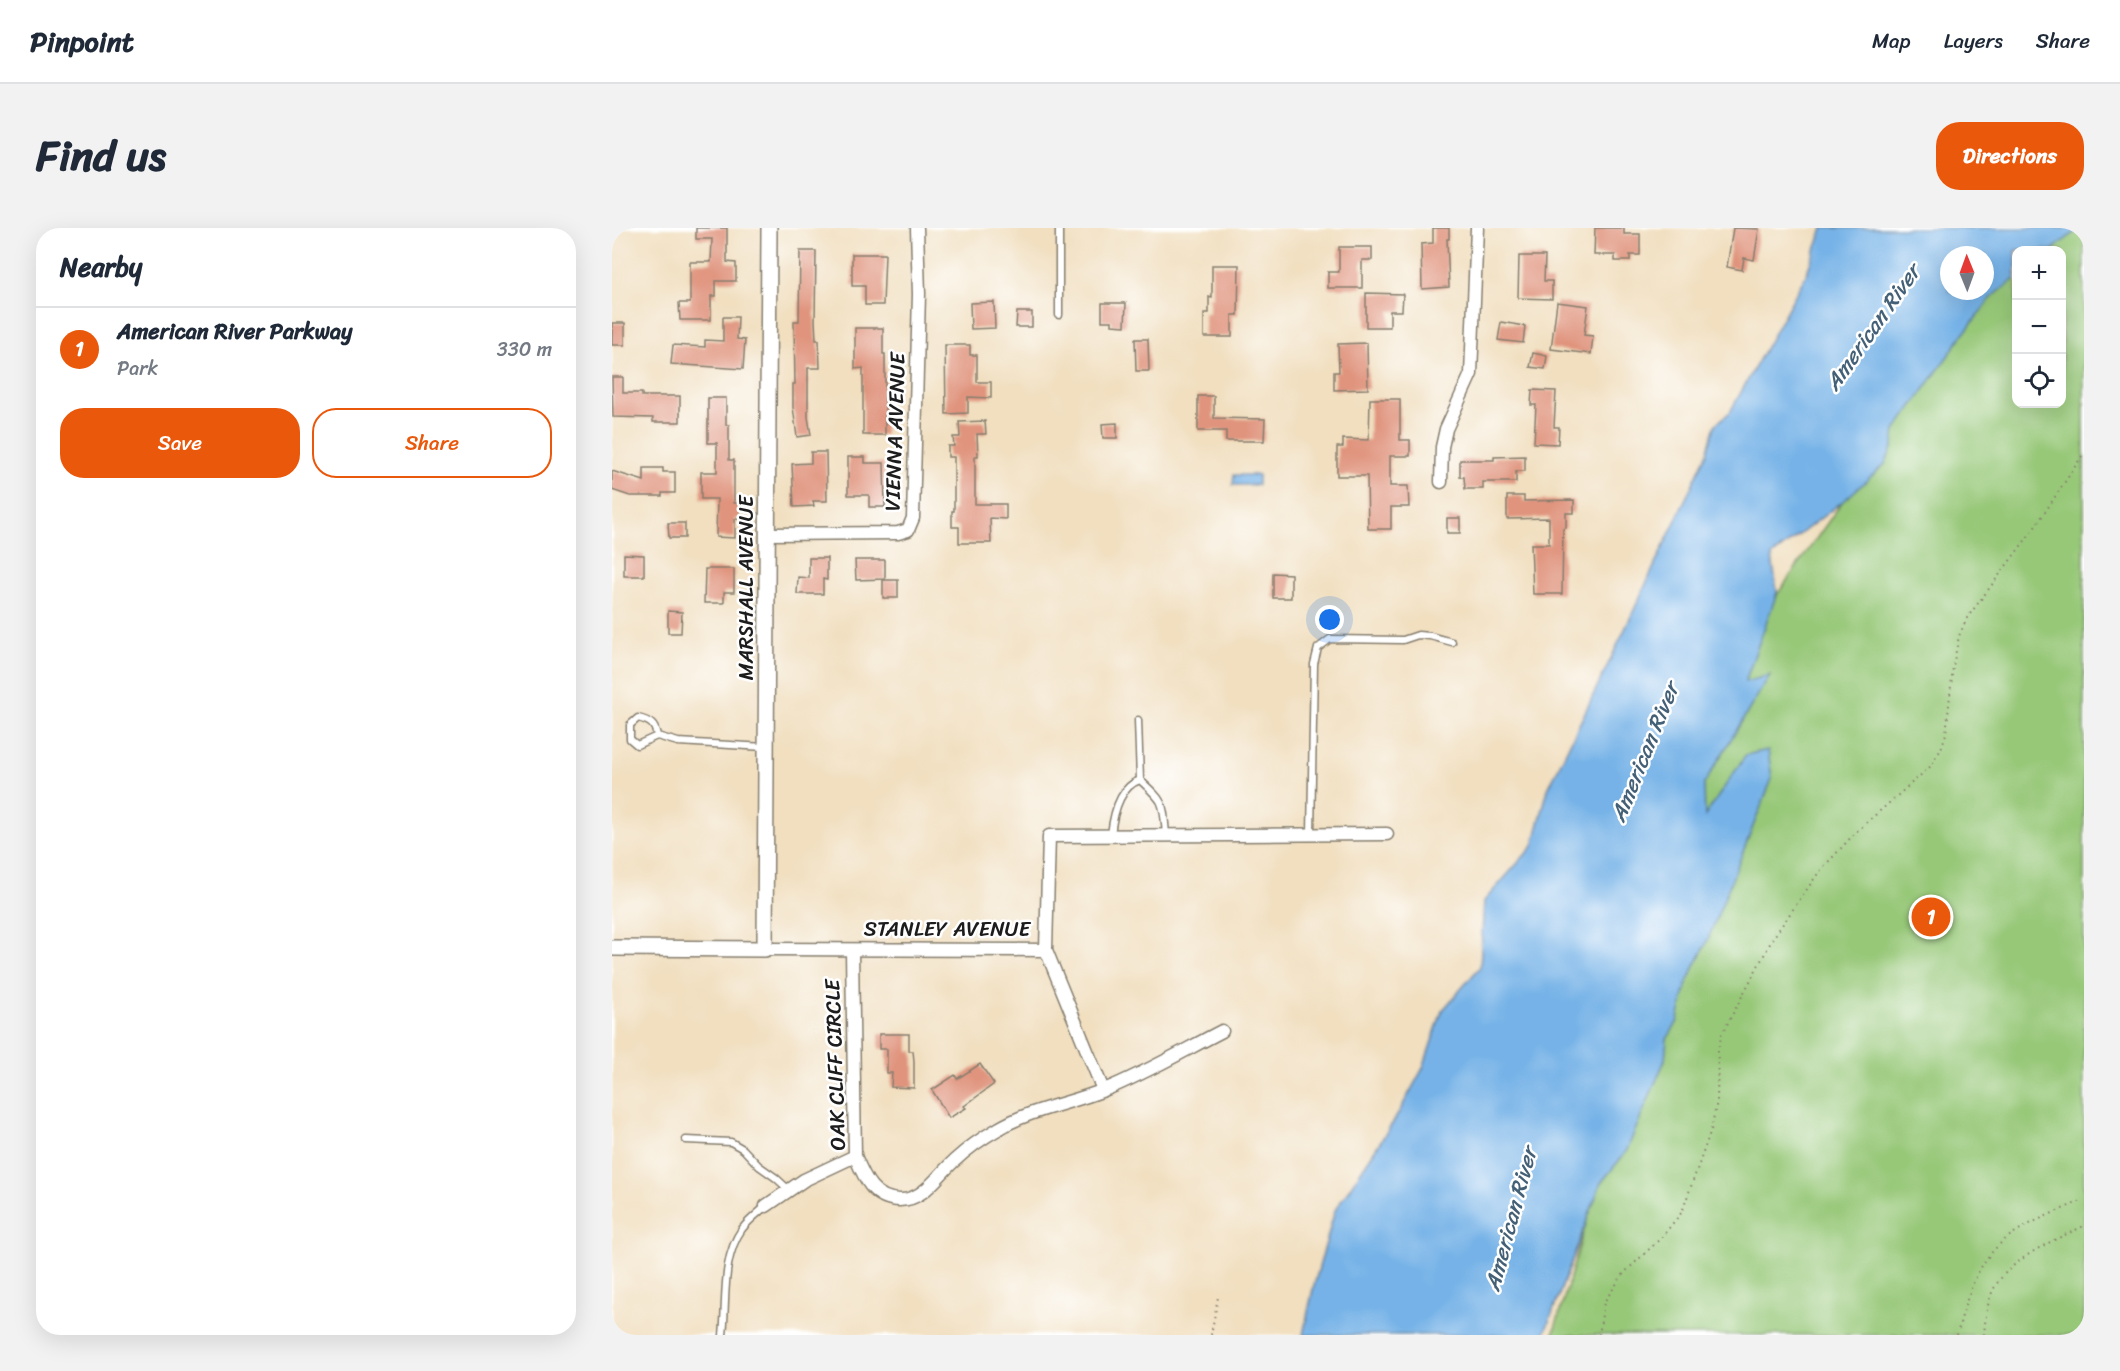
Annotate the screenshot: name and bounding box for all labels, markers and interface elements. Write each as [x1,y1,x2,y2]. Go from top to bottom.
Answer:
text: Pinpoint [30,17,134,66]
text: Map [1872,22,1911,60]
text: Layers [1944,22,2003,60]
text: Share [2036,22,2090,60]
text: Find us [36,119,166,193]
button: Directions [1936,122,2084,190]
text: Nearby [60,244,142,290]
north arrow [1940,246,1994,300]
map controls [2012,246,2066,408]
button: + [2012,246,2066,300]
water label: American River [1814,253,1933,400]
button: − [2012,300,2066,354]
text: American River Parkway [117,312,352,351]
text: 1 [75,332,84,367]
text: 330 m [497,332,552,367]
text: Park [117,351,158,386]
street label: VIENNA AVENUE [873,351,917,512]
button: locate [2012,354,2066,408]
button: Save [60,408,300,478]
button: Share [312,408,552,478]
street label: MARSHALL AVENUE [727,494,765,680]
your location [1315,605,1344,634]
water label: American River [1598,673,1692,829]
pin: 1 [1912,894,1950,940]
street label: STANLEY AVENUE [864,910,1032,948]
street label: OAK CLIFF CIRCLE [813,977,857,1151]
water label: American River [1472,1139,1549,1296]

